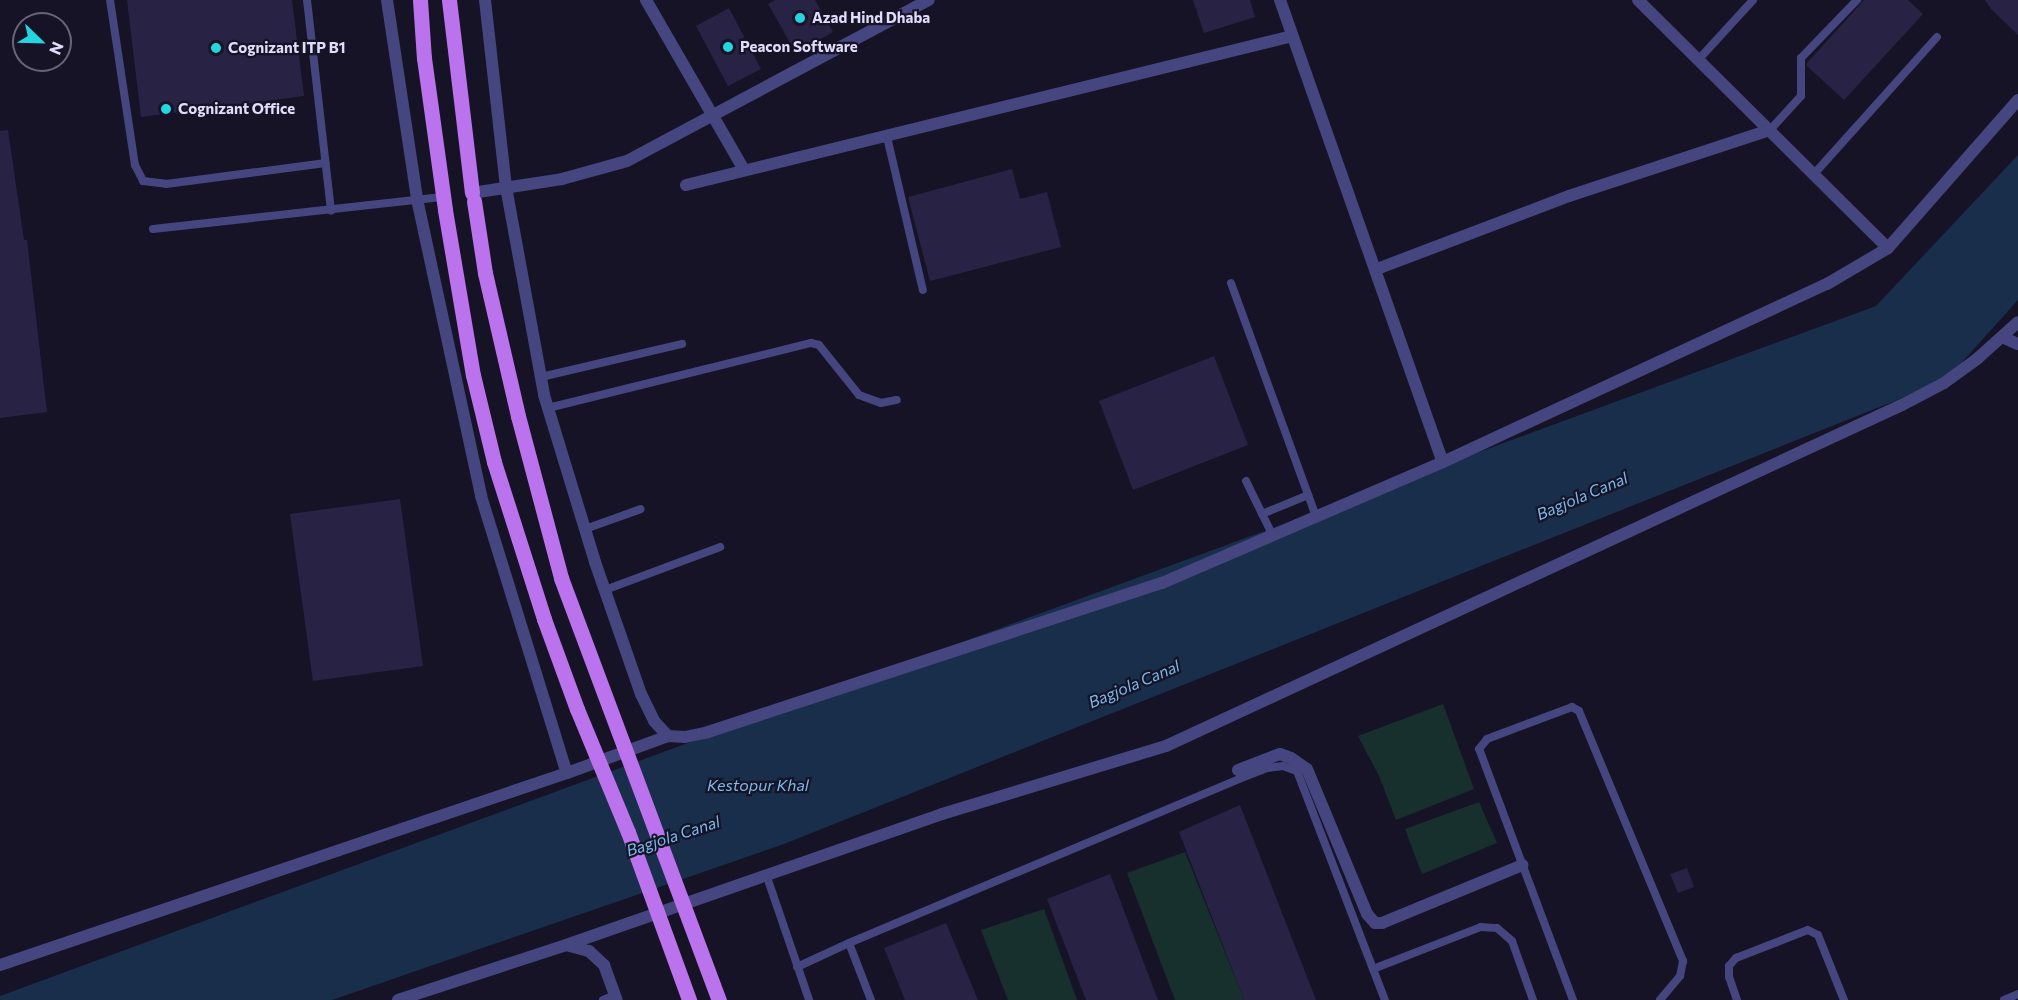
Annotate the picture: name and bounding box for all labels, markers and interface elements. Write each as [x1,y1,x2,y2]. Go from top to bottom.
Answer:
place label: Azad Hind Dhaba [812,9,930,27]
marker: Azad Hind Dhaba [793,11,807,25]
north arrow [12,12,72,72]
place label: Peacon Software [740,38,858,56]
text: N [46,39,68,58]
place label: Cognizant ITP B1 [228,39,346,57]
marker: Peacon Software [721,40,735,54]
marker: Cognizant ITP B1 [209,41,223,55]
place label: Cognizant Office [178,100,295,118]
marker: Cognizant Office [159,102,173,116]
water label: Bagjola Canal [1533,468,1631,524]
water label: Bagjola Canal [1085,656,1183,712]
water label: Kestopur Khal [707,775,809,795]
water label: Bagjola Canal [624,812,722,860]

